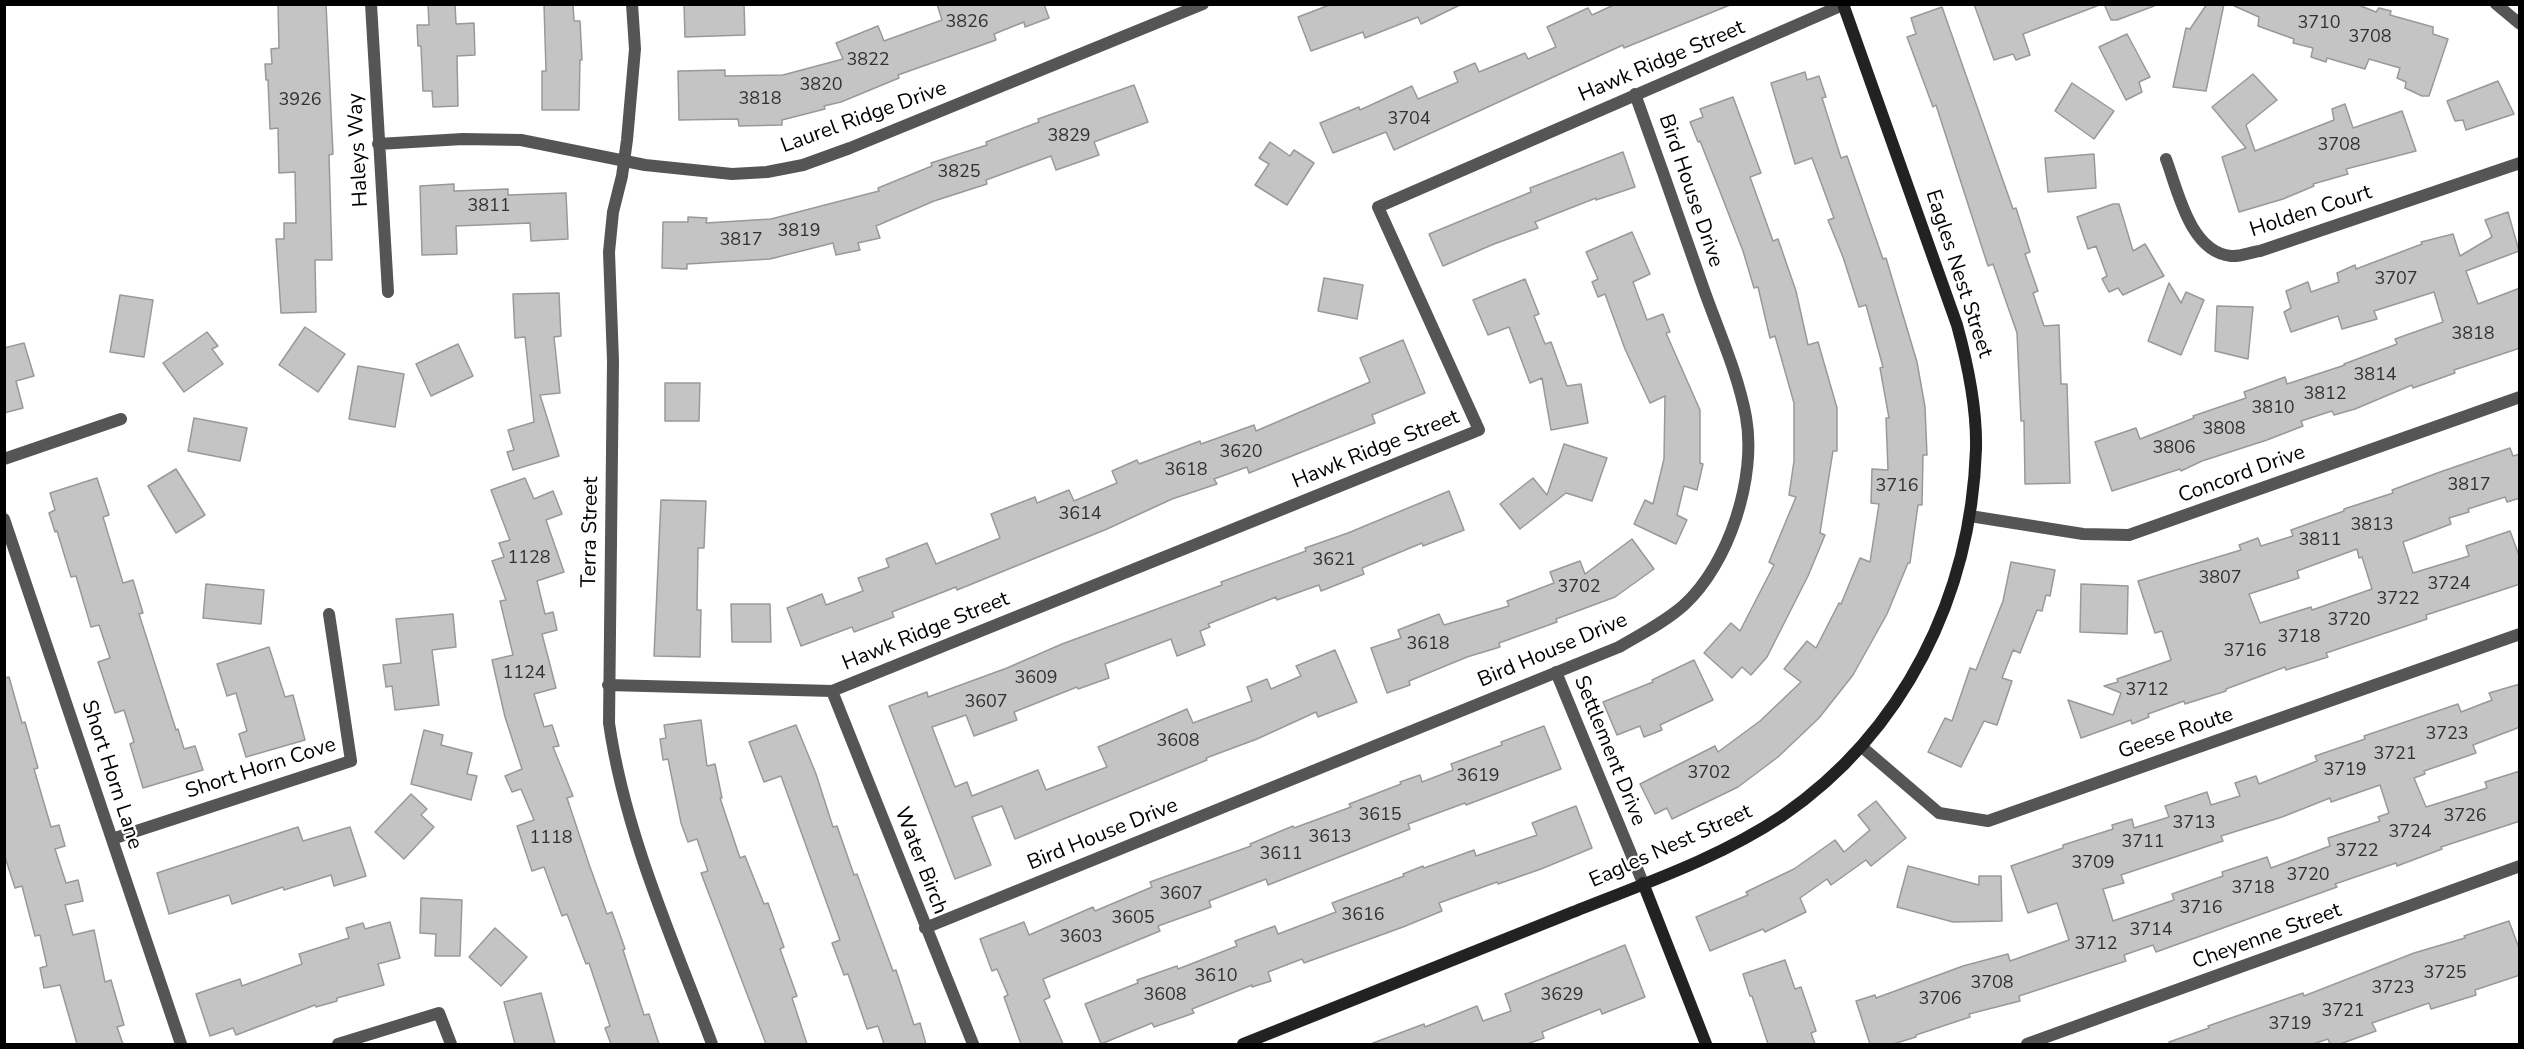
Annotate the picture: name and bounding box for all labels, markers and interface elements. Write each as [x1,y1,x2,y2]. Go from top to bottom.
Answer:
house number: 3826 [945,12,989,34]
house number: 3710 [2297,13,2341,35]
street label: Hawk Ridge Street [1575,16,1749,108]
house number: 3708 [2348,27,2392,49]
house number: 3822 [846,50,890,72]
house number: 3820 [799,75,843,97]
street label: Laurel Ridge Drive [778,76,950,160]
house number: 3818 [738,89,782,111]
house number: 3926 [278,90,322,112]
street label: Haleys Way [343,92,375,208]
house number: 3704 [1387,109,1431,131]
street label: Bird House Drive [1652,111,1728,271]
house number: 3829 [1047,126,1091,148]
house number: 3708 [2317,135,2361,157]
house number: 3825 [937,162,981,184]
street label: Holden Court [2247,180,2375,244]
street label: Eagles Nest Street [1919,187,1997,361]
house number: 3811 [467,196,511,218]
house number: 3819 [777,221,821,243]
house number: 3817 [719,230,763,252]
house number: 3707 [2374,269,2418,291]
house number: 3818 [2451,324,2495,346]
house number: 3814 [2353,365,2397,387]
house number: 3812 [2303,384,2347,406]
house number: 3810 [2251,398,2295,420]
street label: Hawk Ridge Street [1289,405,1463,495]
house number: 3808 [2202,419,2246,441]
house number: 3806 [2152,438,2196,460]
street label: Concord Drive [2175,440,2309,510]
house number: 3620 [1219,442,1263,464]
house number: 3618 [1164,460,1208,482]
house number: 3817 [2447,475,2491,497]
street label: Terra Street [577,476,605,588]
house number: 3716 [1875,476,1919,498]
house number: 3614 [1058,504,1102,526]
house number: 3813 [2350,515,2394,537]
house number: 3811 [2298,530,2342,552]
house number: 1128 [507,548,551,570]
house number: 3621 [1312,550,1356,572]
house number: 3807 [2198,568,2242,590]
house number: 3724 [2427,574,2471,596]
house number: 3702 [1557,577,1601,599]
street label: Hawk Ridge Street [839,587,1013,677]
house number: 3722 [2376,589,2420,611]
street label: Bird House Drive [1474,608,1632,694]
house number: 3720 [2327,610,2371,632]
house number: 3718 [2277,627,2321,649]
house number: 3618 [1406,634,1450,656]
house number: 3716 [2223,641,2267,663]
house number: 1124 [502,663,546,685]
house number: 3609 [1014,668,1058,690]
street label: Settlement Drive [1567,672,1651,830]
house number: 3712 [2125,680,2169,702]
house number: 3607 [964,692,1008,714]
street label: Short Horn Lane [75,697,147,853]
street label: Geese Route [2115,703,2237,765]
house number: 3723 [2425,724,2469,746]
house number: 3608 [1156,731,1200,753]
street label: Short Horn Cove [183,733,339,805]
house number: 3721 [2373,744,2417,766]
house number: 3719 [2323,760,2367,782]
house number: 3702 [1687,763,1731,785]
house number: 3619 [1456,766,1500,788]
street label: Bird House Drive [1024,793,1182,877]
street label: Eagles Nest Street [1586,800,1756,894]
street label: Water Birch [888,804,952,918]
house number: 3615 [1358,805,1402,827]
house number: 3726 [2443,806,2487,828]
house number: 3713 [2172,813,2216,835]
house number: 3724 [2388,822,2432,844]
house number: 3613 [1308,827,1352,849]
house number: 1118 [529,828,573,850]
house number: 3711 [2121,832,2165,854]
house number: 3722 [2335,841,2379,863]
house number: 3611 [1259,844,1303,866]
house number: 3709 [2071,853,2115,875]
house number: 3720 [2286,865,2330,887]
house number: 3718 [2231,878,2275,900]
house number: 3607 [1159,884,1203,906]
house number: 3716 [2179,898,2223,920]
street label: Cheyenne Street [2189,898,2345,976]
house number: 3616 [1341,905,1385,927]
house number: 3605 [1111,908,1155,930]
house number: 3714 [2129,920,2173,942]
house number: 3603 [1059,927,1103,949]
house number: 3712 [2074,934,2118,956]
house number: 3725 [2423,963,2467,985]
house number: 3610 [1194,966,1238,988]
house number: 3708 [1970,973,2014,995]
house number: 3723 [2371,978,2415,1000]
house number: 3608 [1143,985,1187,1007]
house number: 3629 [1540,985,1584,1007]
house number: 3706 [1918,989,1962,1011]
house number: 3721 [2321,1001,2365,1023]
house number: 3719 [2268,1014,2312,1036]

